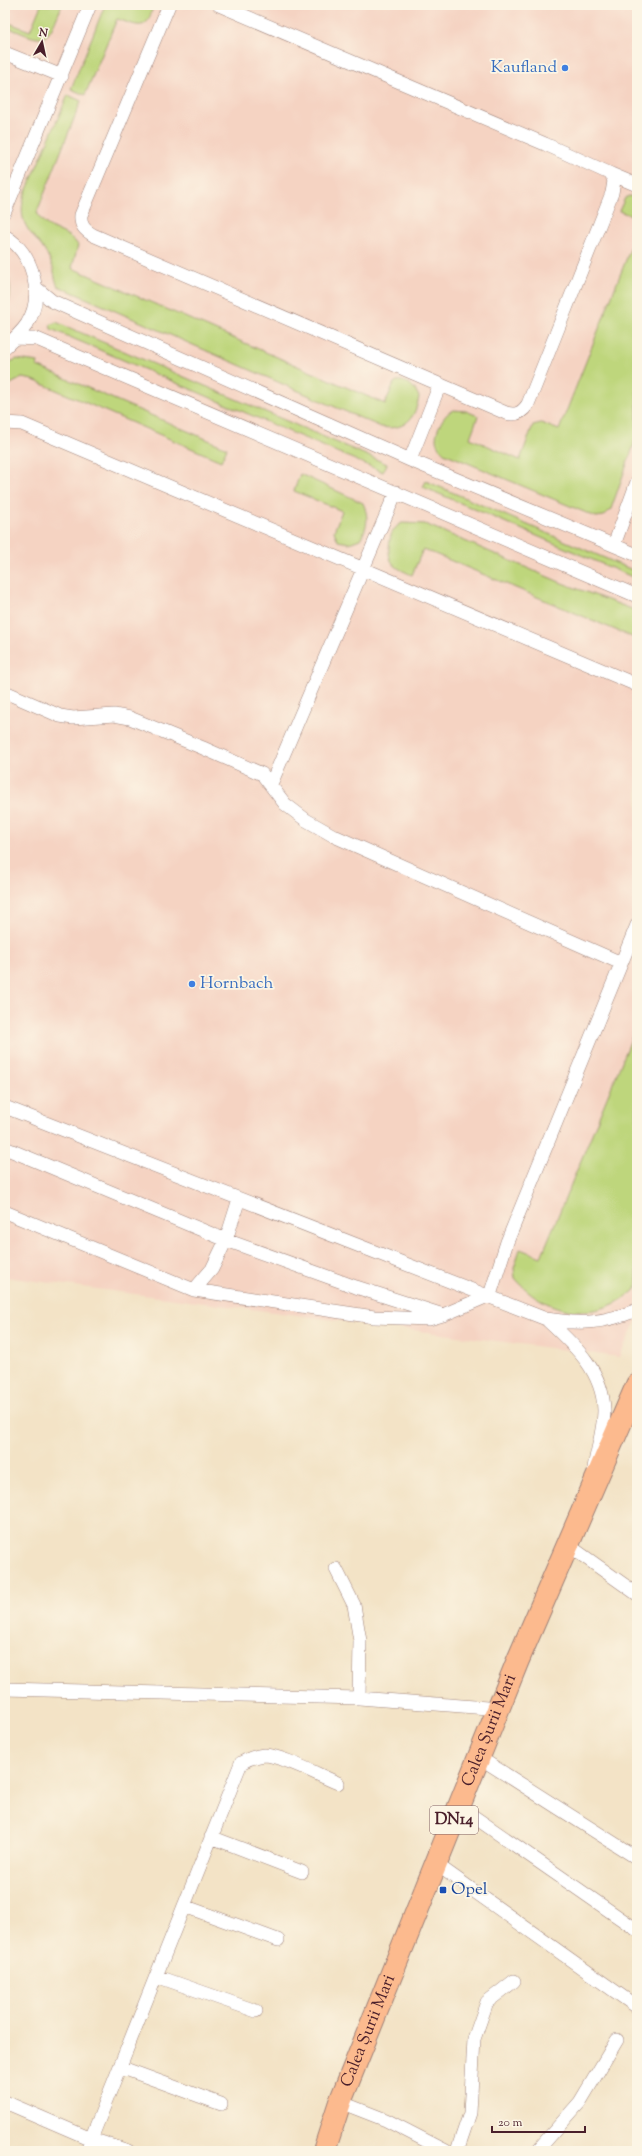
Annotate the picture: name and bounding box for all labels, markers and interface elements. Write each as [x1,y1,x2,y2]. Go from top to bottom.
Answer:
north arrow [22,22,62,62]
text: N [37,24,49,42]
place label: Kaufland [491,56,557,80]
marker: Kaufland [560,63,570,73]
place label: Hornbach [200,972,273,996]
marker: Hornbach [187,979,197,989]
street label: Calea Șurii Mari [456,1671,523,1790]
road number: DN14 [430,1806,478,1834]
place label: Opel [451,1878,488,1902]
marker: Opel [438,1885,448,1895]
street label: Calea Șurii Mari [335,1971,402,2091]
scale bar [492,2108,585,2134]
text: 20 m [498,2114,523,2132]

